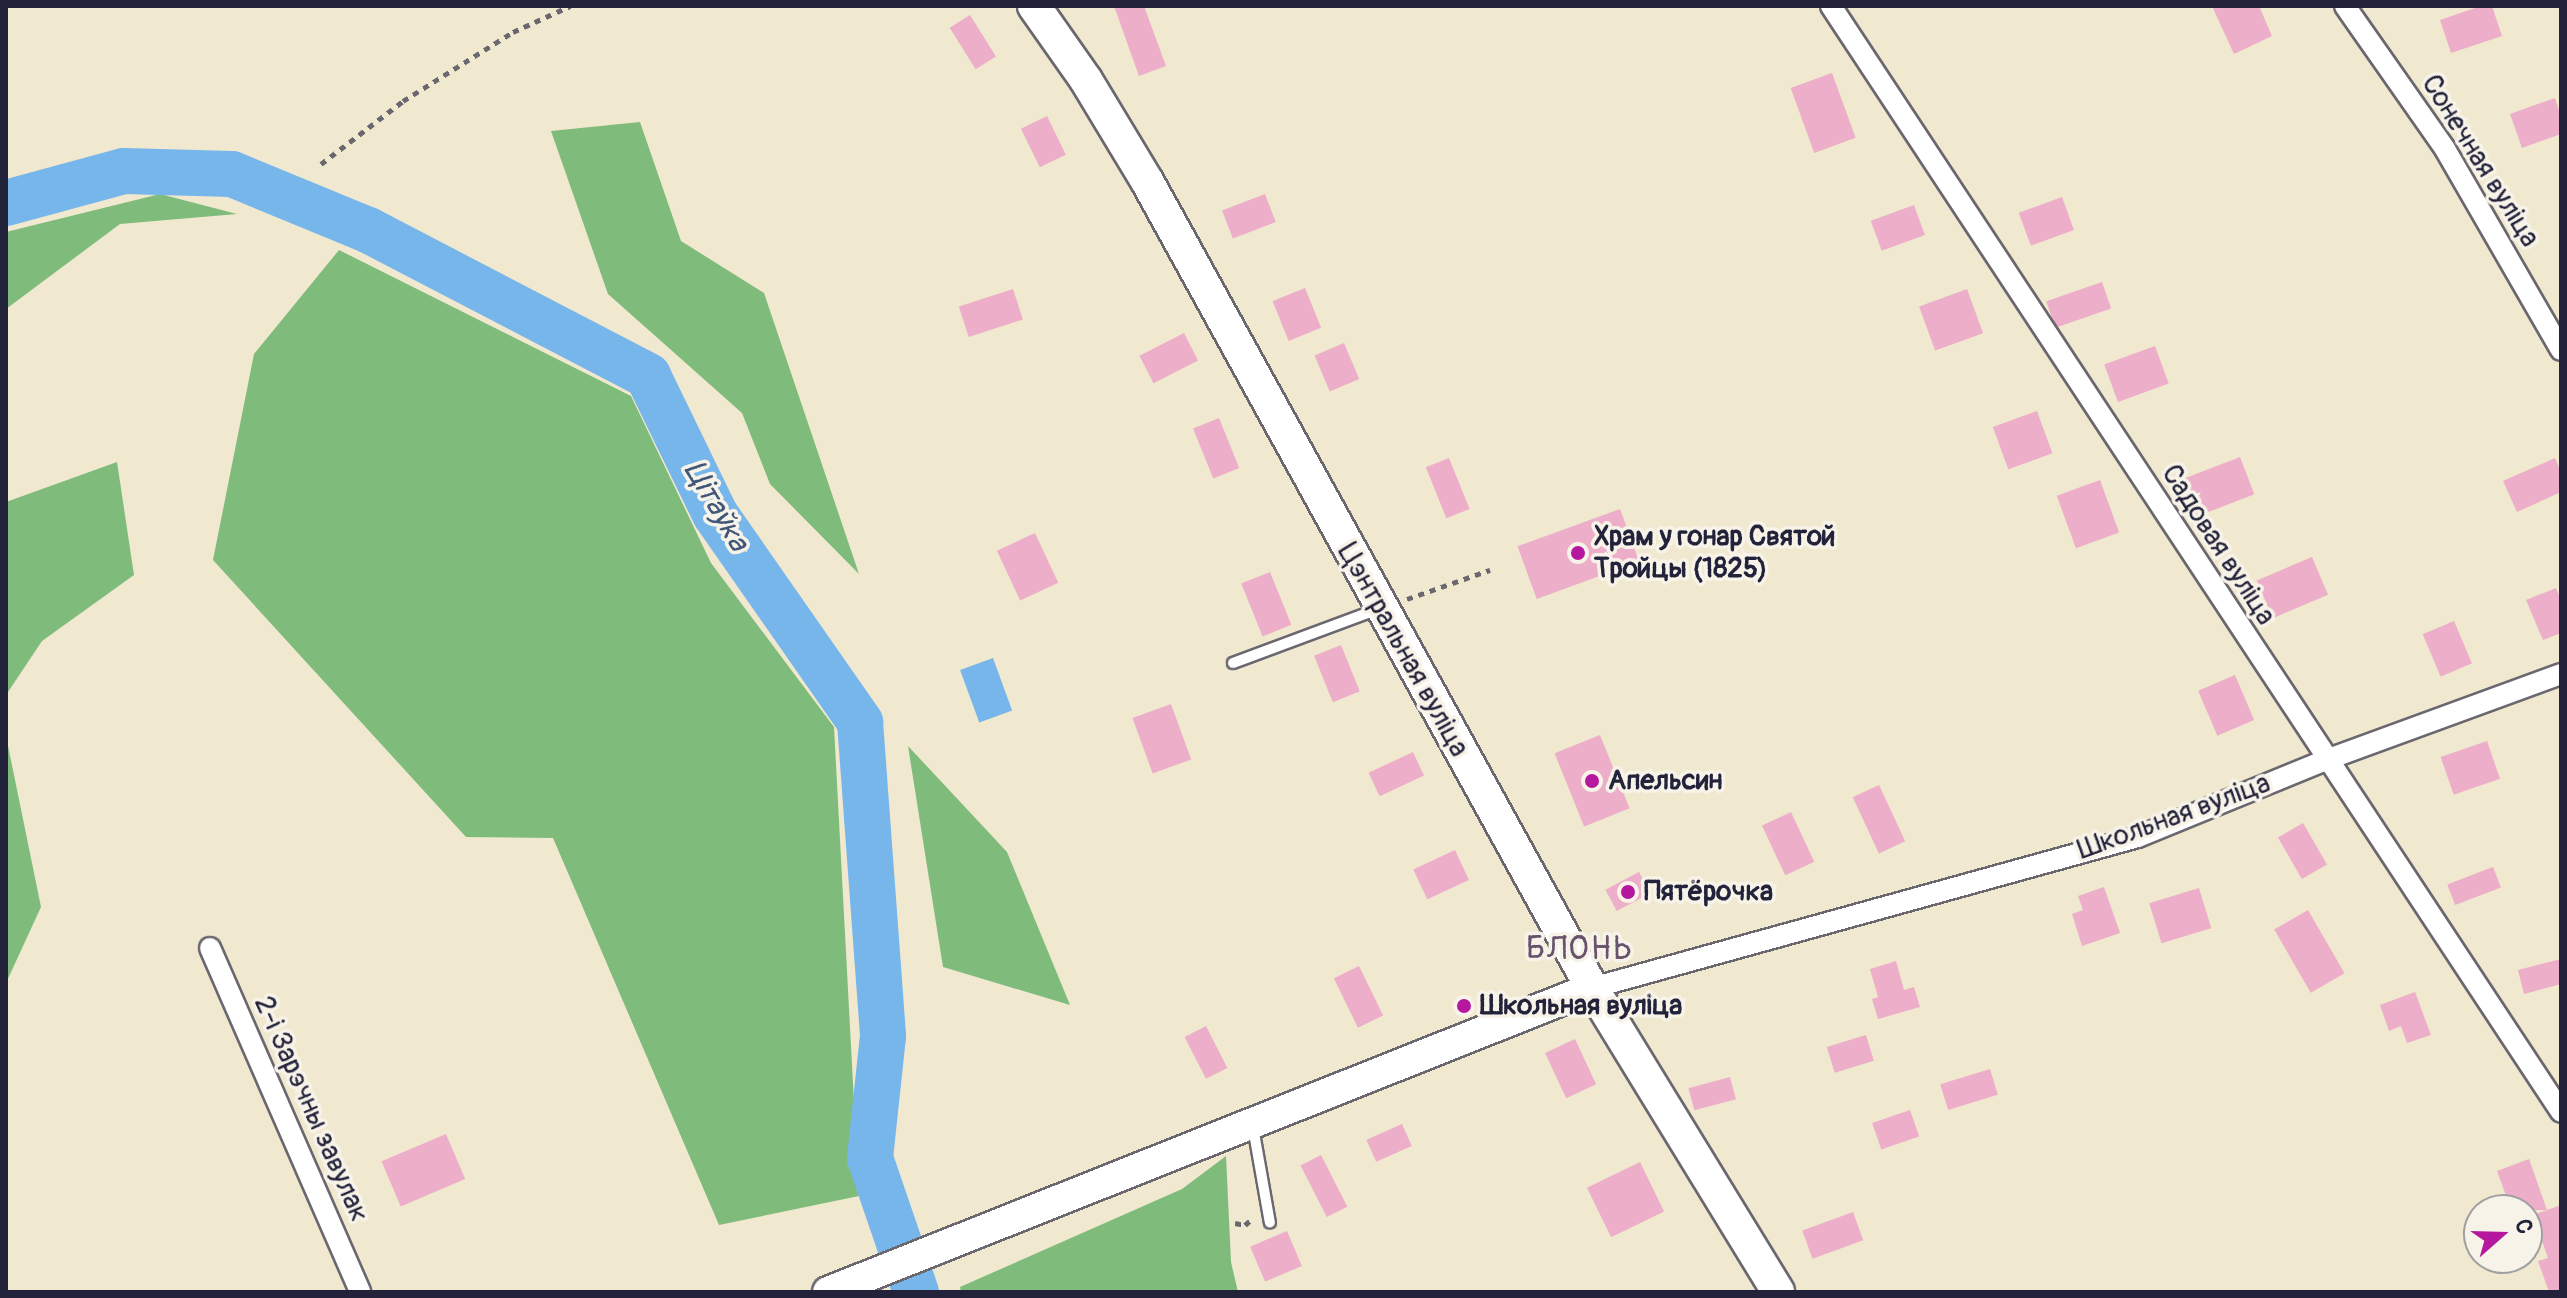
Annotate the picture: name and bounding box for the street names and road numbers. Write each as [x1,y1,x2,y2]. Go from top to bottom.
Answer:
street label: Сонечная вуліца [2414,69,2546,253]
street label: Садовая вуліца [2154,459,2282,631]
street label: Цэнтральная вуліца [1330,537,1476,763]
street label: Школьная вуліца [2073,767,2275,867]
street label: 2-і Зарэчны завулак [246,991,376,1227]

